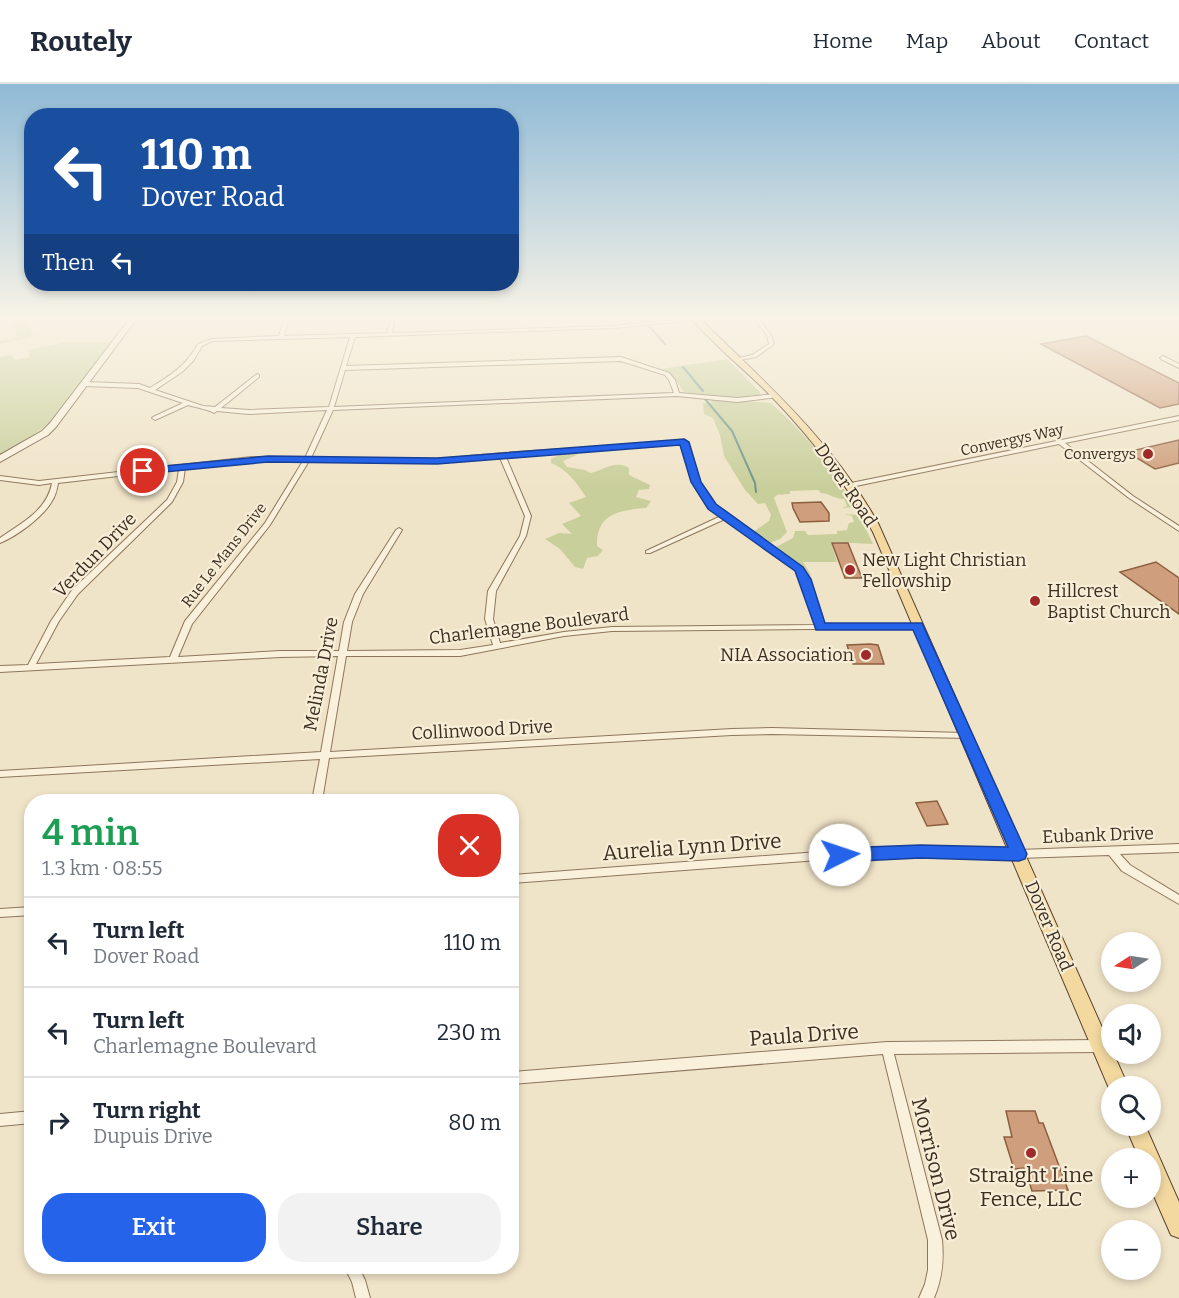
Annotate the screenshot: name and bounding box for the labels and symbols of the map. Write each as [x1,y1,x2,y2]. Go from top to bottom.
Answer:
street label: Convergys Way [959,420,1065,460]
street label: Dover Road [810,439,882,531]
pin [117,445,168,496]
place label: Convergys [1064,445,1136,463]
marker: Convergys [1141,447,1155,461]
street label: Rue Le Mans Drive [178,499,270,611]
street label: Verdun Drive [49,508,141,602]
place label: New Light Christian Fellowship [862,549,1027,592]
marker: New Light Christian Fellowship [843,563,857,577]
place label: Hillcrest Baptist Church [1047,580,1170,623]
marker: Hillcrest Baptist Church [1028,594,1042,608]
street label: Charlemagne Boulevard [428,603,631,649]
street label: Melinda Drive [299,615,343,733]
place label: NIA Association [720,644,855,666]
marker: NIA Association [859,648,873,662]
street label: Collinwood Drive [411,715,553,745]
street label: Eubank Drive [1042,822,1154,848]
position arrow [808,823,872,887]
street label: Aurelia Lynn Drive [602,828,782,866]
street label: Dover Road [1020,878,1078,975]
north arrow [1101,932,1161,992]
street label: Paula Drive [748,1018,860,1052]
street label: Morrison Drive [906,1095,966,1243]
marker: Straight Line Fence, LLC [1024,1146,1038,1160]
place label: Straight Line Fence, LLC [969,1162,1093,1212]

